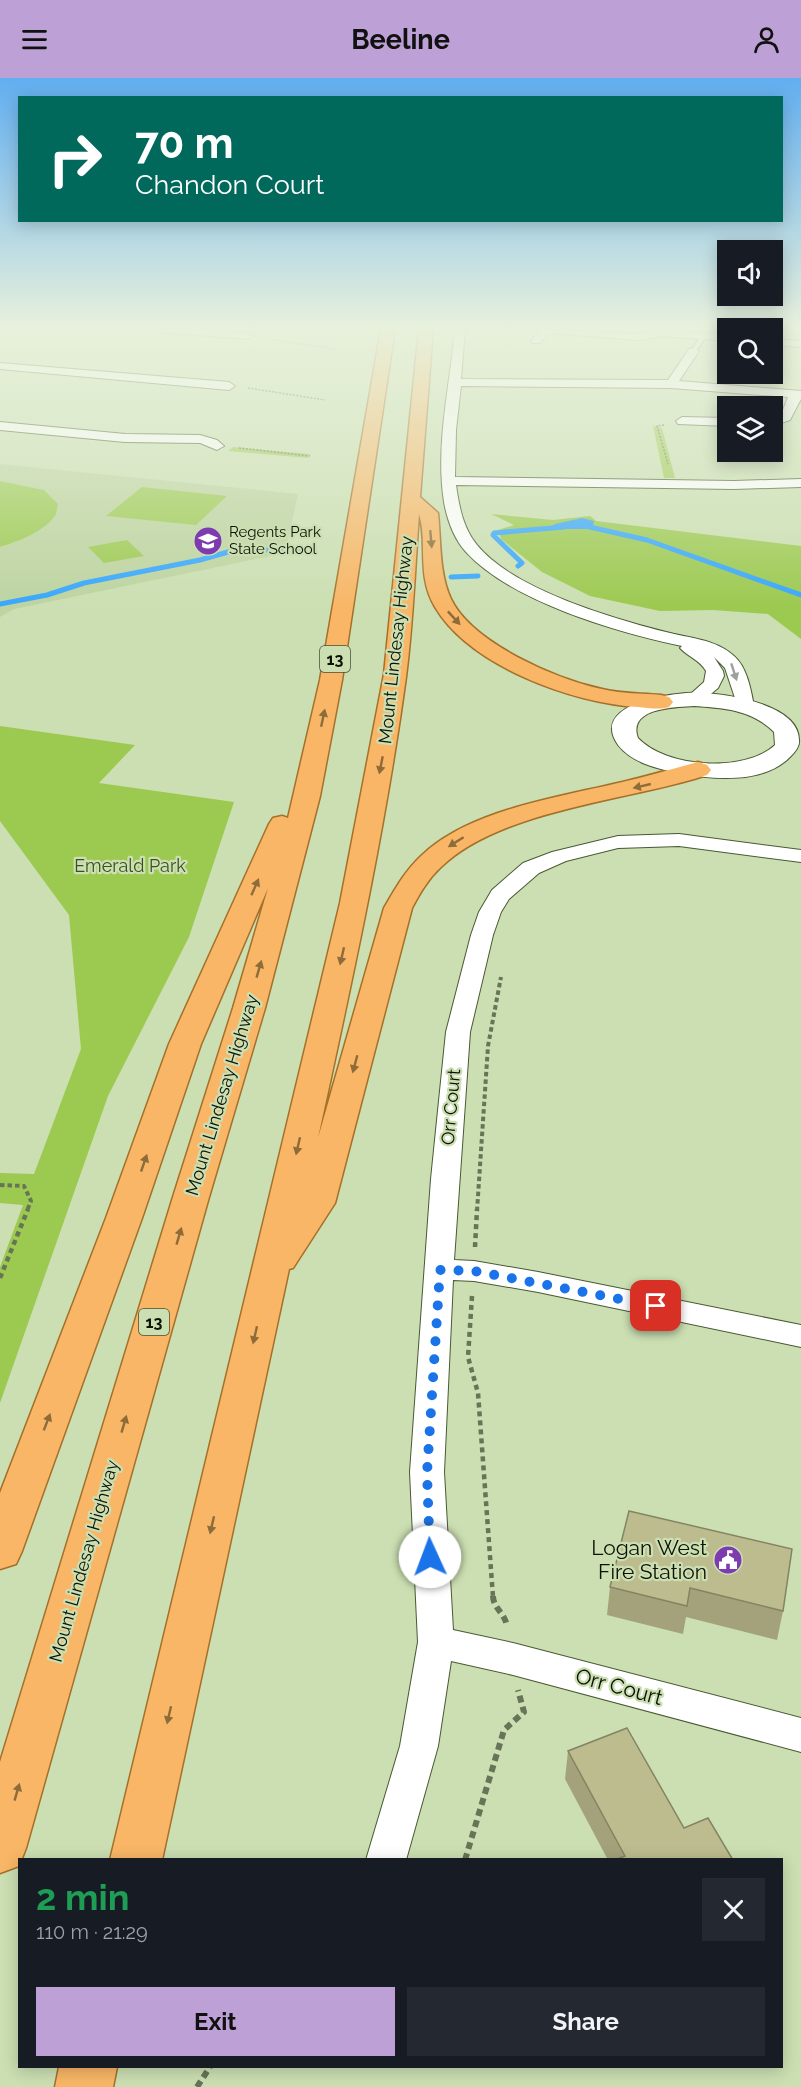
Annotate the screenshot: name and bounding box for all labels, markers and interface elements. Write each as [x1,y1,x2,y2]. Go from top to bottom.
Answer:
icon: menu [18,23,51,56]
icon: person [750,23,783,56]
text: Beeline [351,24,450,55]
text: 70 m [135,119,234,168]
icon: right [36,120,114,198]
text: Chandon Court [135,169,324,200]
map controls [717,240,783,462]
button: sound [717,240,783,306]
button: search [717,318,783,384]
button: layers [717,396,783,462]
place label: Regents Park State School [229,523,321,558]
school or university icon: Regents Park State School [192,525,224,557]
one-way arrow [426,530,436,549]
street label: Mount Lindesay Highway [374,535,417,745]
one-way arrow [447,611,461,626]
road number: 13 [320,646,350,672]
one-way arrow [730,663,740,681]
one-way arrow [319,709,329,727]
one-way arrow [376,756,385,775]
one-way arrow [632,782,651,791]
one-way arrow [448,837,464,848]
park label: Emerald Park [74,855,186,876]
one-way arrow [250,879,259,896]
one-way arrow [337,947,346,966]
one-way arrow [255,960,265,978]
street label: Mount Lindesay Highway [181,992,262,1198]
one-way arrow [350,1055,359,1073]
street label: Orr Court [437,1068,464,1146]
one-way arrow [293,1137,302,1156]
one-way arrow [139,1154,149,1172]
one-way arrow [175,1227,184,1245]
pin [630,1280,681,1331]
icon: arrive [639,1289,672,1322]
road number: 13 [139,1309,169,1335]
one-way arrow [249,1326,259,1344]
one-way arrow [43,1413,52,1431]
one-way arrow [120,1414,129,1432]
street label: Mount Lindesay Highway [45,1457,122,1664]
one-way arrow [206,1516,216,1534]
position arrow [398,1525,462,1589]
place label: Logan West Fire Station [591,1535,707,1584]
public building icon: Logan West Fire Station [712,1544,744,1576]
street label: Orr Court [573,1663,665,1710]
one-way arrow [163,1706,173,1725]
one-way arrow [12,1783,22,1801]
text: 2 min [36,1876,129,1918]
button: close [702,1878,765,1941]
text: 110 m · 21:29 [36,1920,148,1944]
button: Exit [36,1987,395,2056]
button: Share [407,1987,765,2056]

